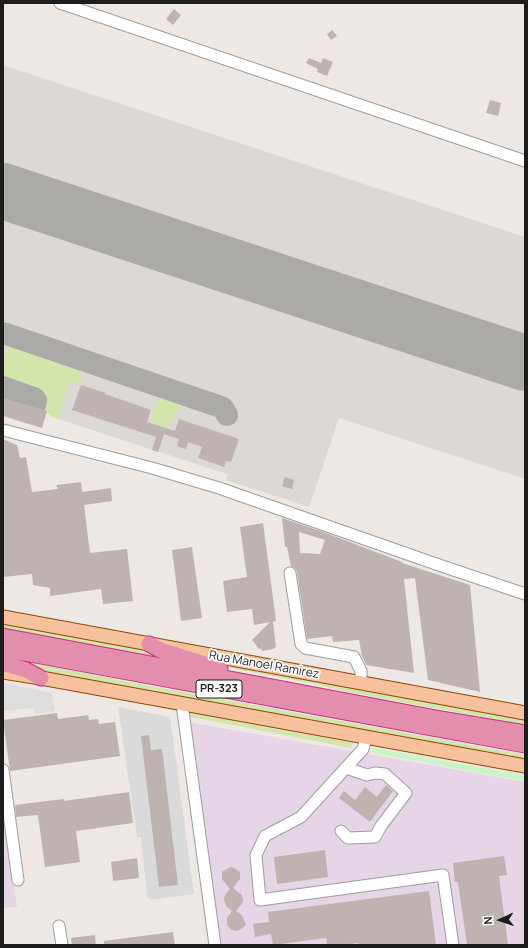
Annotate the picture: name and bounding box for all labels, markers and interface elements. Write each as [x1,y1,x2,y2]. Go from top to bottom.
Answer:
street label: Rua Manoel Ramirez [208,648,320,682]
road number: PR-323 [196,680,242,698]
north arrow [480,900,520,940]
text: N [480,916,495,925]

